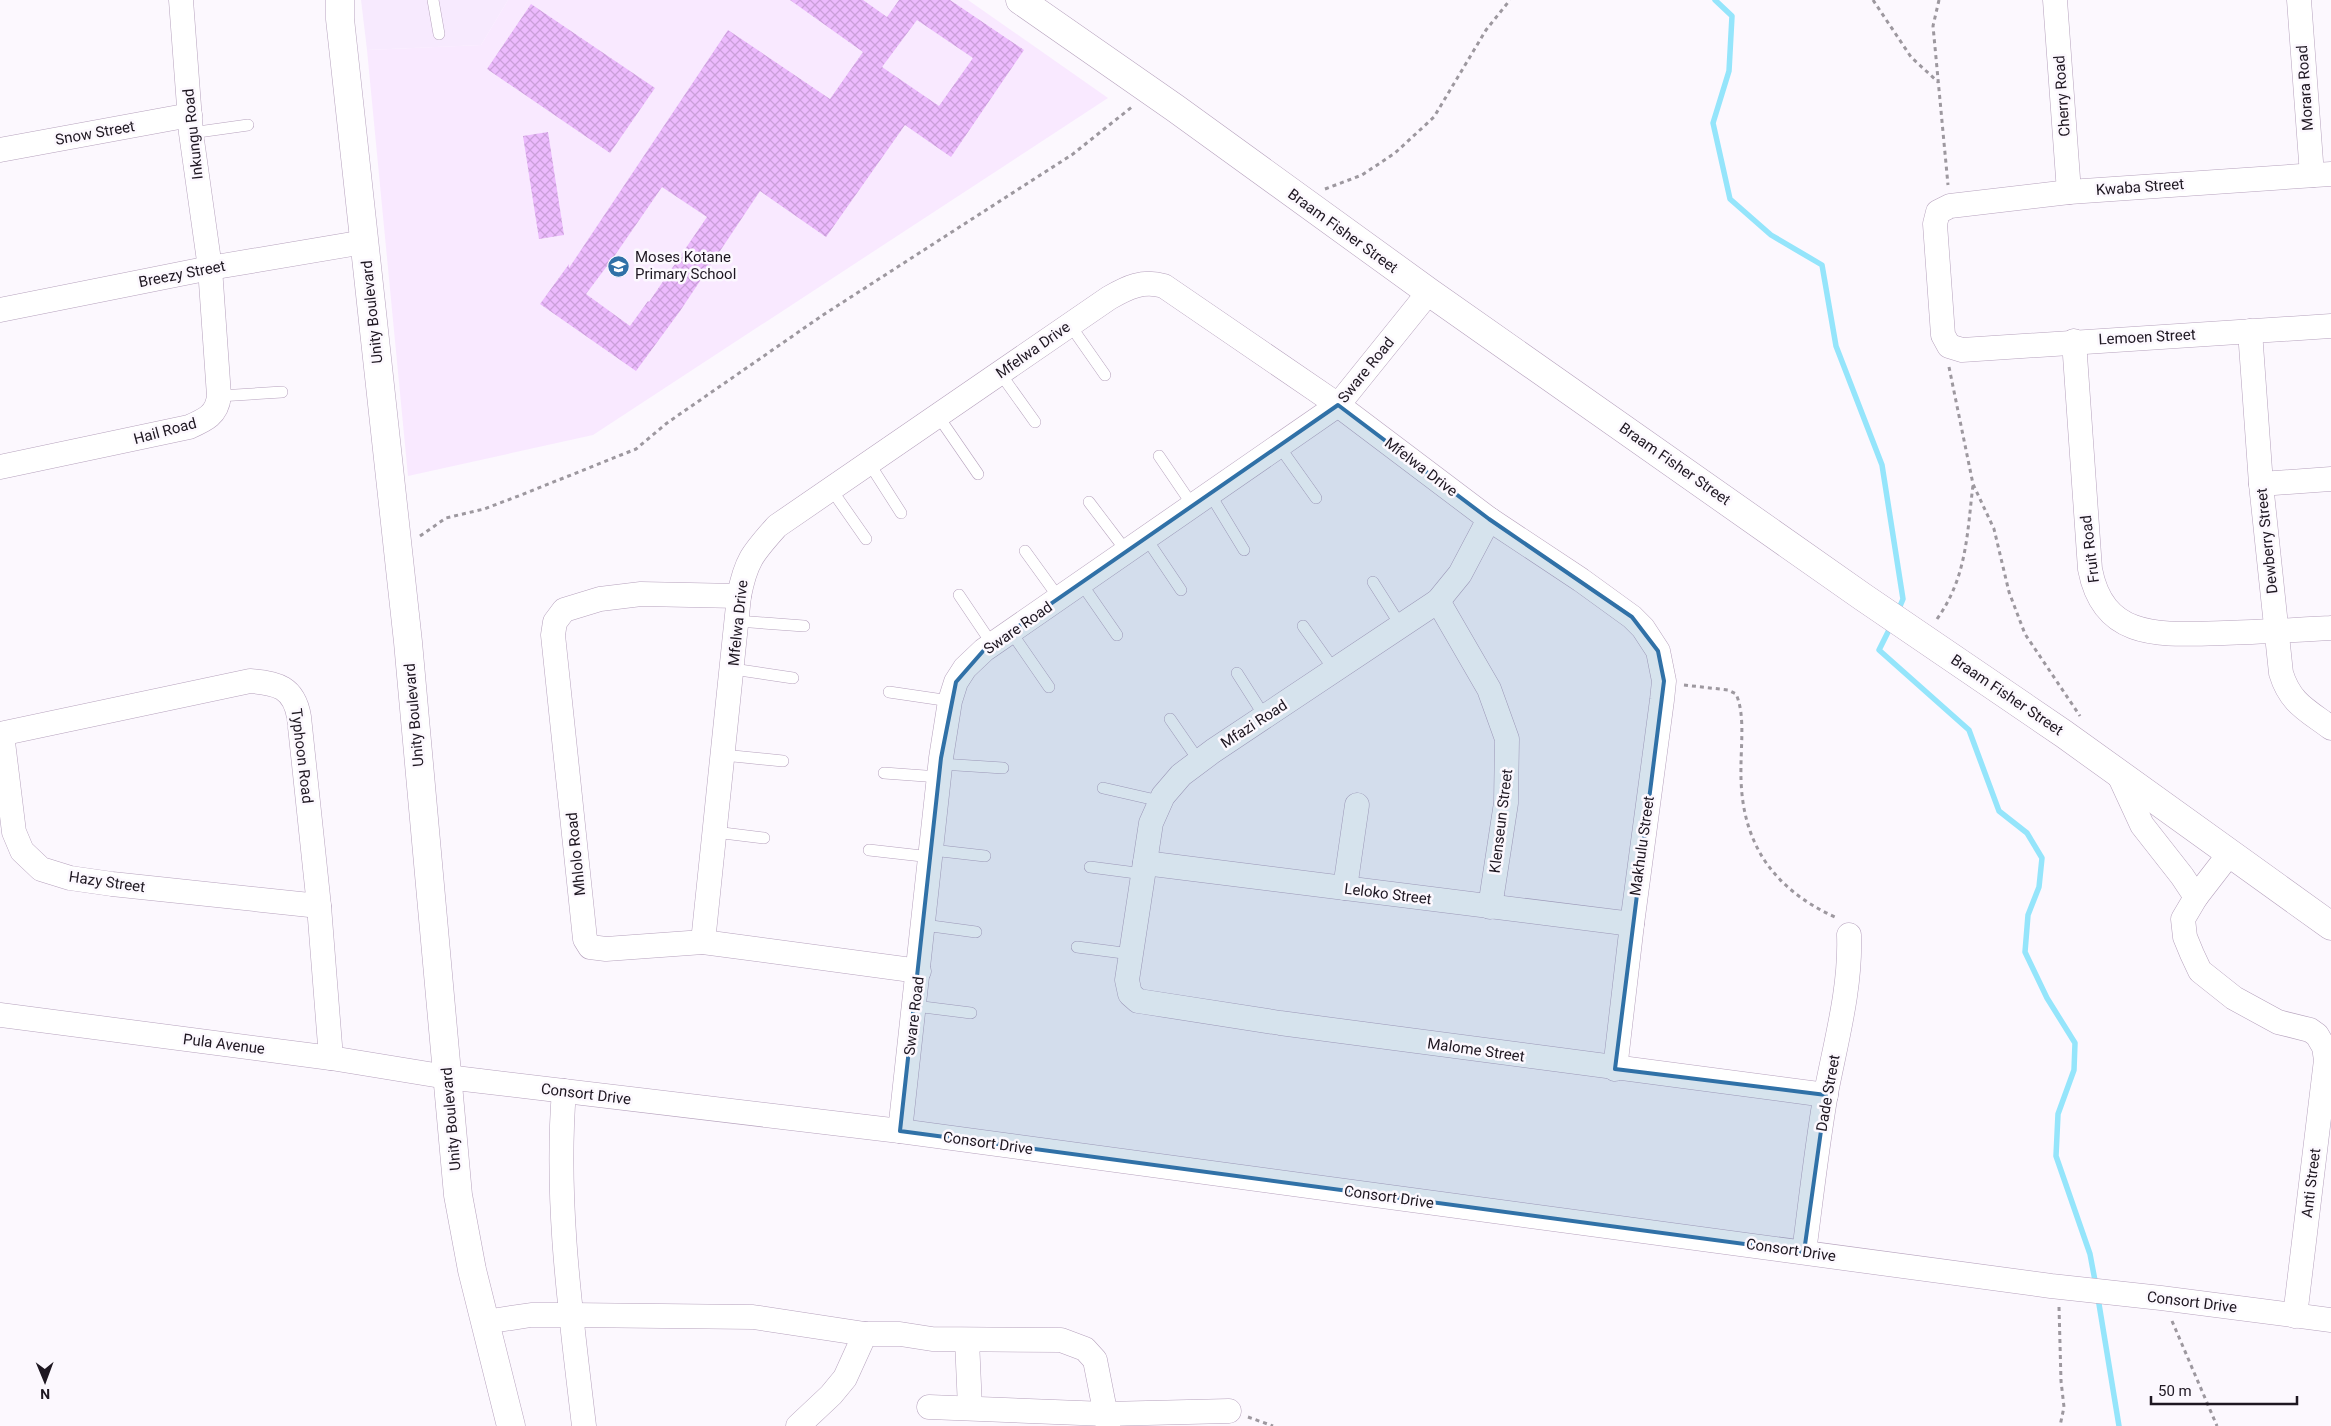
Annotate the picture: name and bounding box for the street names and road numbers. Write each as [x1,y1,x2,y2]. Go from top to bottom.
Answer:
street label: Morara Road [2293,45,2317,131]
street label: Cherry Road [2050,55,2074,137]
street label: Inkungu Road [179,88,207,180]
street label: Snow Street [54,117,136,149]
street label: Kwaba Street [2095,175,2185,199]
street label: Braam Fisher Street [1284,185,1402,277]
street label: Breezy Street [137,257,227,291]
street label: Unity Boulevard [358,259,386,365]
street label: Mfelwa Drive [992,318,1074,382]
street label: Lemoen Street [2098,325,2196,349]
street label: Sware Road [1334,333,1398,407]
street label: Hail Road [132,414,198,448]
street label: Braam Fisher Street [1616,419,1734,509]
street label: Mfelwa Drive [1381,434,1461,500]
street label: Dewberry Street [2252,487,2281,595]
street label: Fruit Road [2077,514,2103,584]
street label: Mfelwa Drive [725,579,751,667]
street label: Sware Road [980,598,1056,658]
street label: Braam Fisher Street [1947,651,2067,739]
street label: Unity Boulevard [401,663,427,767]
street label: Mfazi Road [1217,696,1291,752]
street label: Typhoon Road [287,707,317,805]
street label: Klenseun Street [1486,768,1516,874]
street label: Makhulu Street [1626,795,1658,897]
street label: Mhlolo Road [563,811,589,897]
street label: Hazy Street [68,868,146,896]
street label: Leloko Street [1343,880,1433,908]
street label: Sware Road [900,976,928,1056]
street label: Pula Avenue [182,1030,266,1058]
street label: Malome Street [1426,1034,1526,1066]
street label: Dade Street [1812,1053,1844,1133]
street label: Unity Boulevard [438,1067,464,1171]
street label: Consort Drive [540,1080,632,1108]
street label: Consort Drive [942,1128,1034,1158]
street label: Anti Street [2298,1147,2324,1219]
street label: Consort Drive [1343,1182,1435,1212]
street label: Consort Drive [1745,1235,1837,1265]
street label: Consort Drive [2146,1288,2238,1316]

